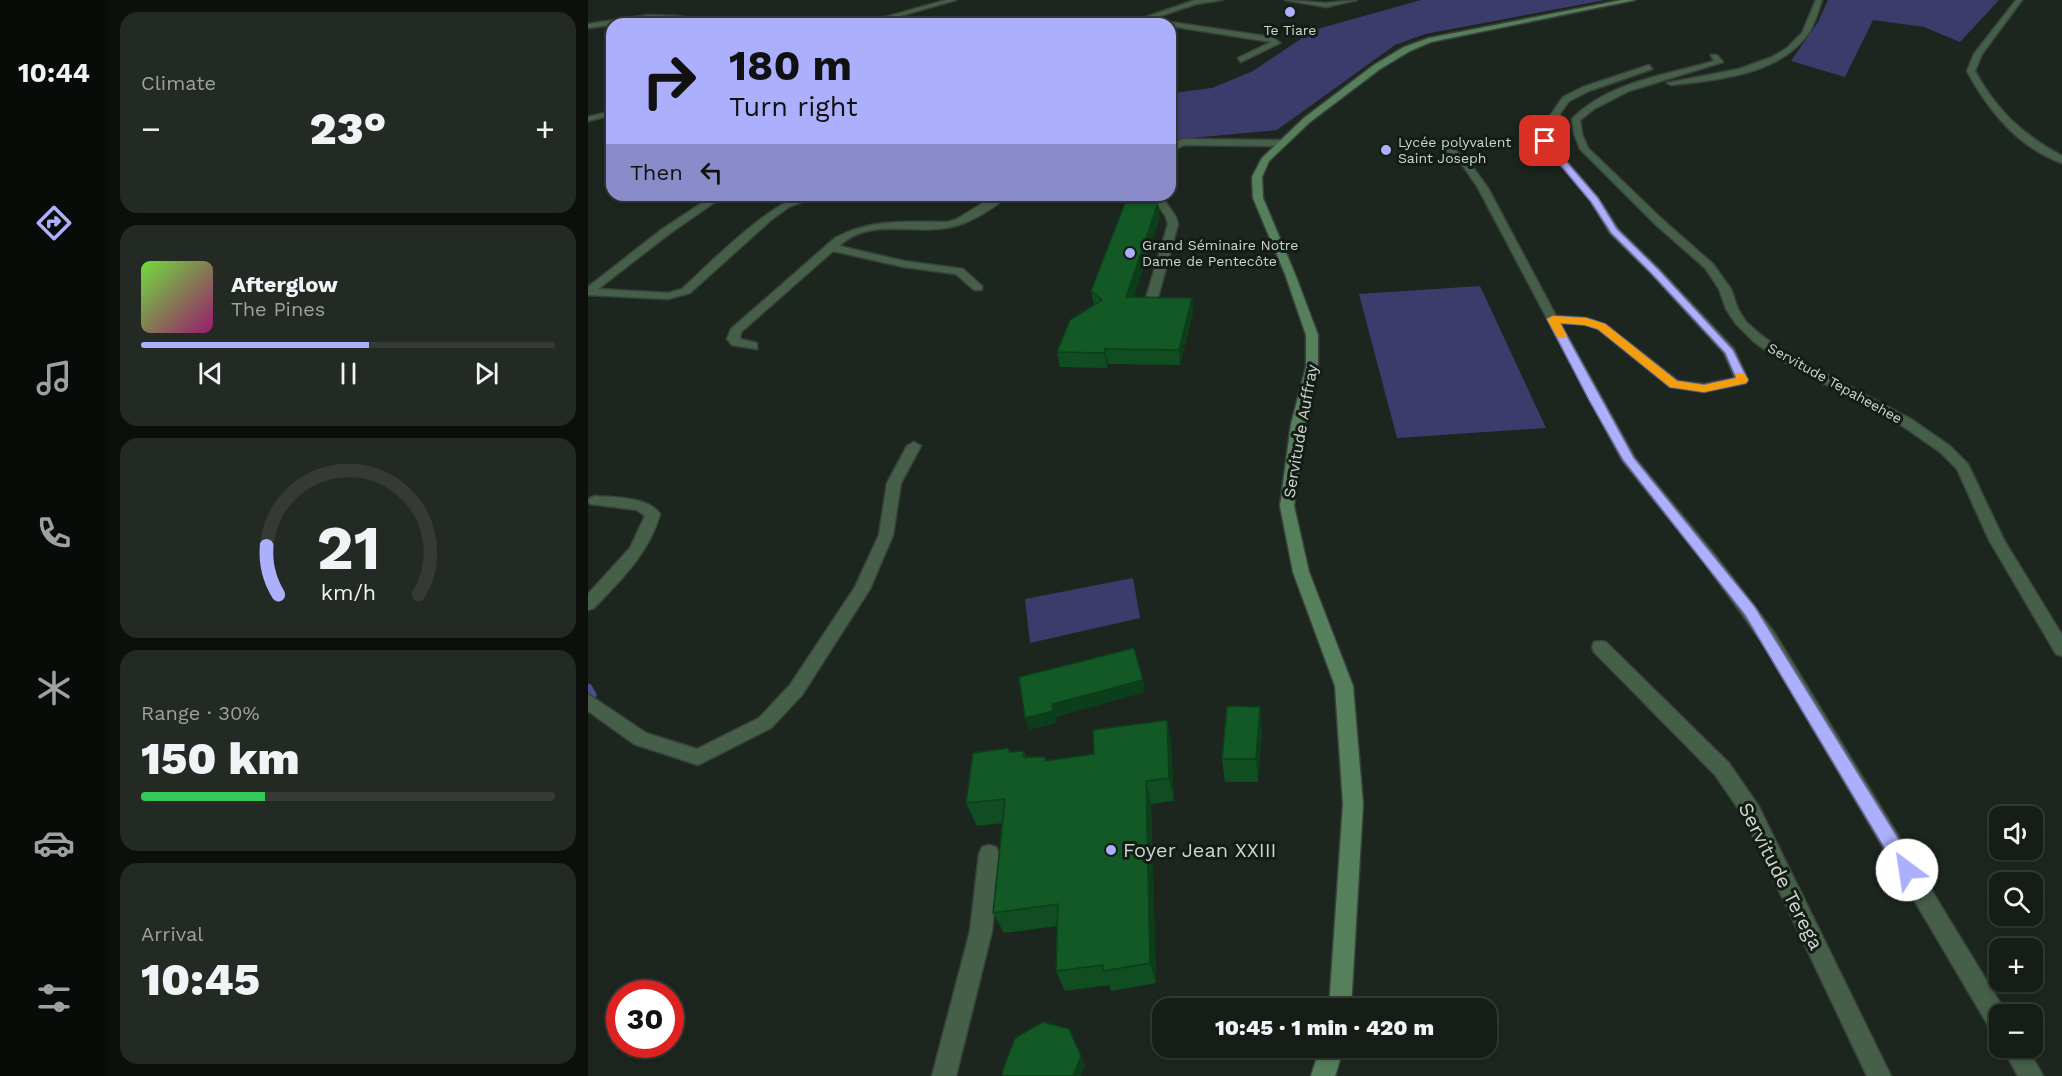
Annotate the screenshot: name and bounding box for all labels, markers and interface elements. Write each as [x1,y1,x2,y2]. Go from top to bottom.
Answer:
marker: Te Tiare [1283,5,1297,19]
place label: Te Tiare [1264,22,1316,38]
text: 180 m [729,41,852,90]
icon: right [630,42,708,120]
text: 10:44 [18,57,90,89]
text: Climate [141,71,216,95]
text: Turn right [729,91,858,123]
text: 23° [310,102,386,155]
text: − [141,109,161,148]
text: + [535,109,555,148]
pin [1519,115,1570,166]
icon: arrive [1528,124,1561,157]
place label: Lycée polyvalent Saint Joseph [1398,134,1511,166]
marker: Lycée polyvalent Saint Joseph [1379,143,1393,157]
icon: left [695,156,728,189]
text: Then [630,160,683,185]
icon: directions [33,202,75,244]
place label: Grand Séminaire Notre Dame de Pentecôte [1142,237,1298,269]
marker: Grand Séminaire Notre Dame de Pentecôte [1123,246,1137,260]
text: Afterglow [231,272,338,297]
text: The Pines [231,297,325,321]
street label: Servitude Tepaheehee [1765,339,1905,427]
icon: music [33,357,75,399]
icon: previous [194,357,227,390]
icon: pause [332,357,365,390]
icon: next [470,357,503,390]
street label: Servitude Auffray [1279,362,1322,499]
text: 21 [316,511,380,584]
icon: phone [33,512,75,554]
text: km/h [320,580,376,605]
icon: climate [33,667,75,709]
text: Range · 30% [141,701,260,725]
text: 150 km [141,732,300,785]
street label: Servitude Terega [1734,798,1828,954]
map controls [1989,806,2043,1058]
button: sound [1989,806,2043,860]
icon: car [33,822,75,864]
place label: Foyer Jean XXIII [1123,838,1277,862]
position arrow [1875,838,1939,902]
marker: Foyer Jean XXIII [1104,843,1118,857]
button: search [1989,872,2043,926]
text: Arrival [141,922,203,946]
button: + [1989,938,2043,992]
text: 10:45 [141,953,260,1006]
icon: filters [33,977,75,1019]
speed limit sign: 30 [606,980,684,1058]
button: − [1989,1004,2043,1058]
text: 10:45 · 1 min · 420 m [1215,1015,1434,1040]

